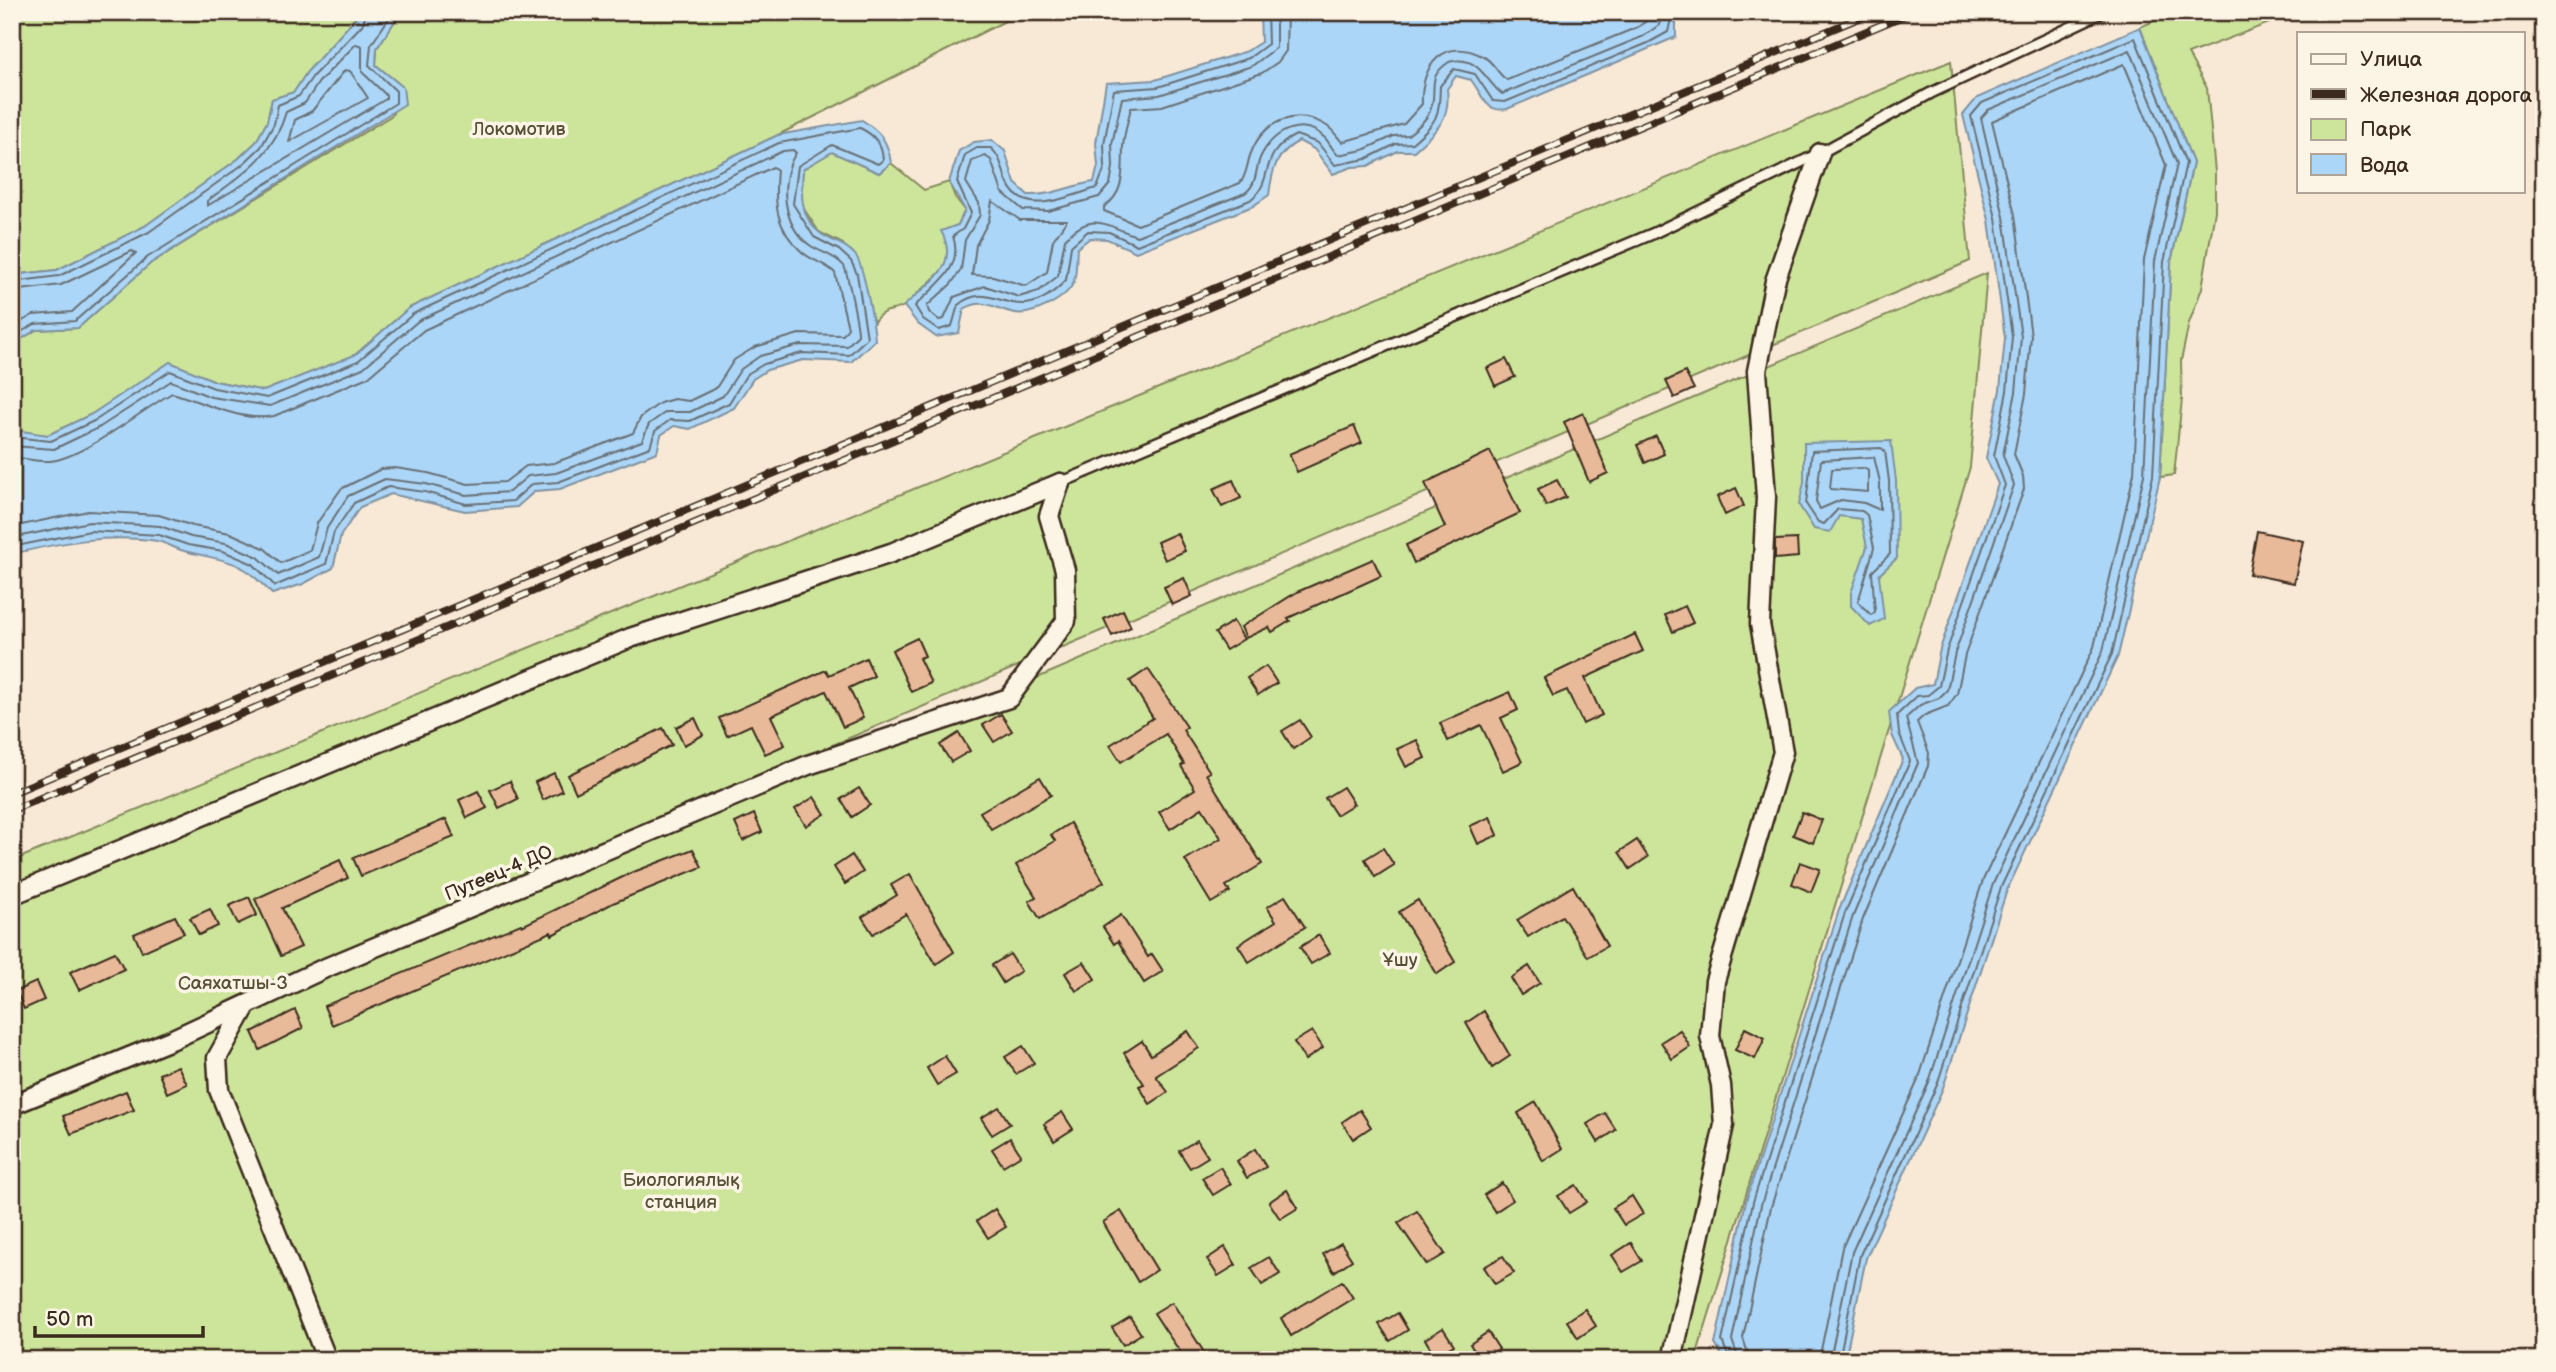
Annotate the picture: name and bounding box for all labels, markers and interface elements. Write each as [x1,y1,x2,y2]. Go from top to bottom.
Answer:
legend [2297,32,2524,192]
text: Улица [2360,47,2423,72]
text: Железная дорога [2360,83,2533,108]
text: Парк [2360,117,2411,142]
park label: Локомотив [471,118,566,141]
text: Вода [2360,153,2409,178]
street label: Путеец-4 ДО [441,840,556,906]
park label: Ұшу [1383,949,1418,972]
park label: Саяхатшы-3 [178,972,288,995]
park label: Биологиялық станция [623,1169,740,1214]
scale bar [35,1295,203,1339]
text: 50 m [46,1307,93,1332]

